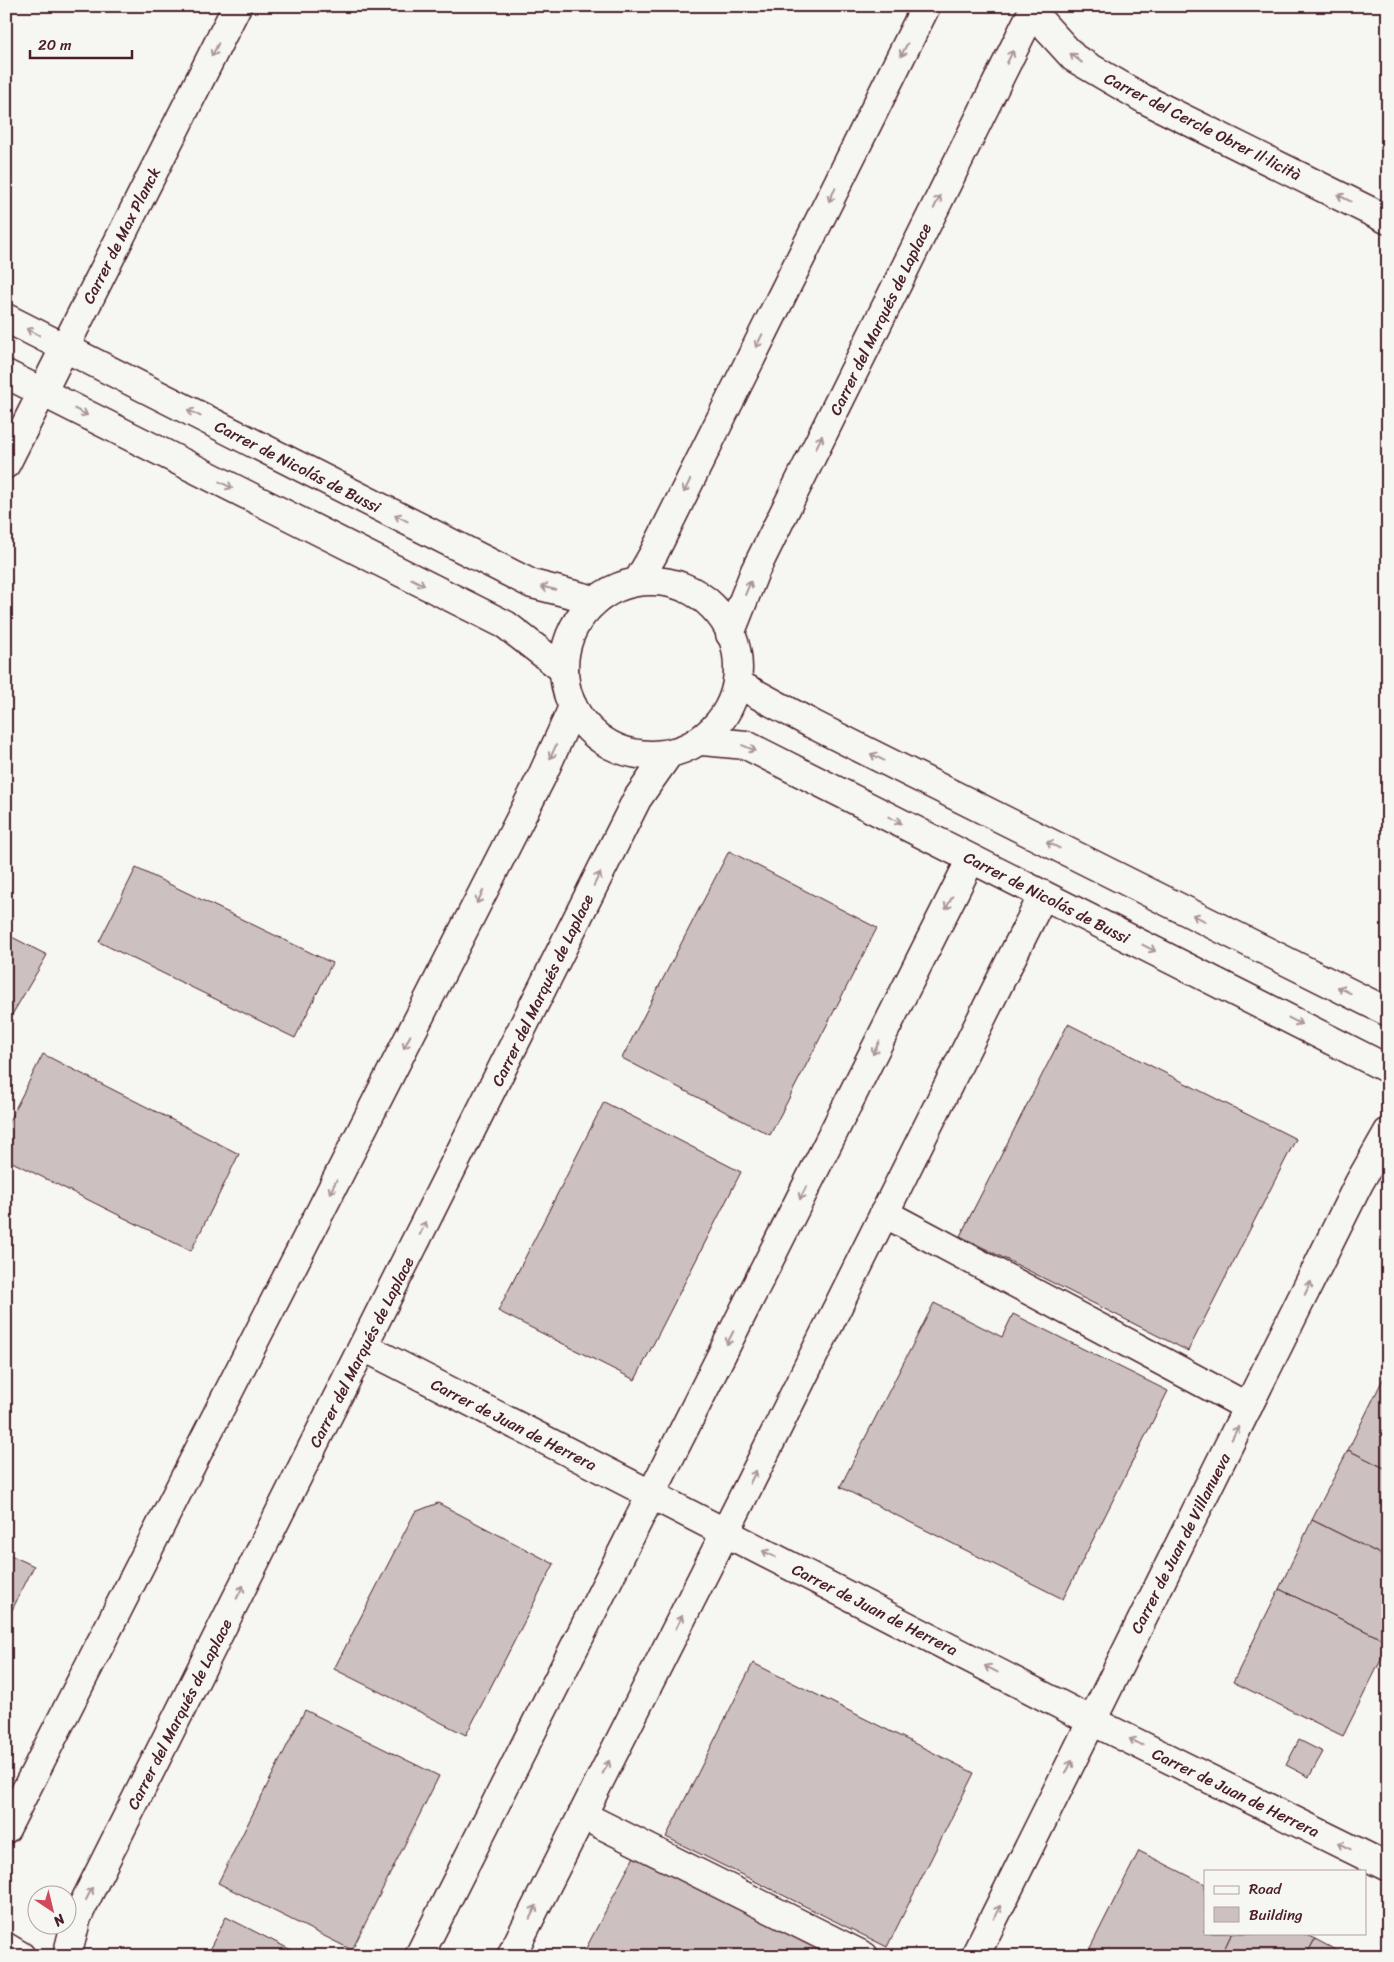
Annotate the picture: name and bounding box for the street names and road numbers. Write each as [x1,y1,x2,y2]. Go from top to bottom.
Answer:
street label: Carrer del Cercle Obrer Il·licità [1099,64,1307,189]
street label: Carrer de Max Planck [74,161,169,309]
street label: Carrer del Marqués de Laplace [821,218,940,420]
street label: Carrer de Nicolás de Bussi [209,412,387,521]
street label: Carrer de Nicolás de Bussi [958,843,1136,952]
street label: Carrer del Marqués de Laplace [483,889,602,1091]
street label: Carrer del Marqués de Laplace [301,1251,422,1453]
street label: Carrer de Juan de Herrera [426,1370,602,1479]
street label: Carrer de Juan de Villanueva [1122,1447,1239,1639]
street label: Carrer de Juan de Herrera [787,1555,963,1664]
street label: Carrer del Marqués de Laplace [119,1613,240,1815]
street label: Carrer de Juan de Herrera [1147,1739,1324,1846]

